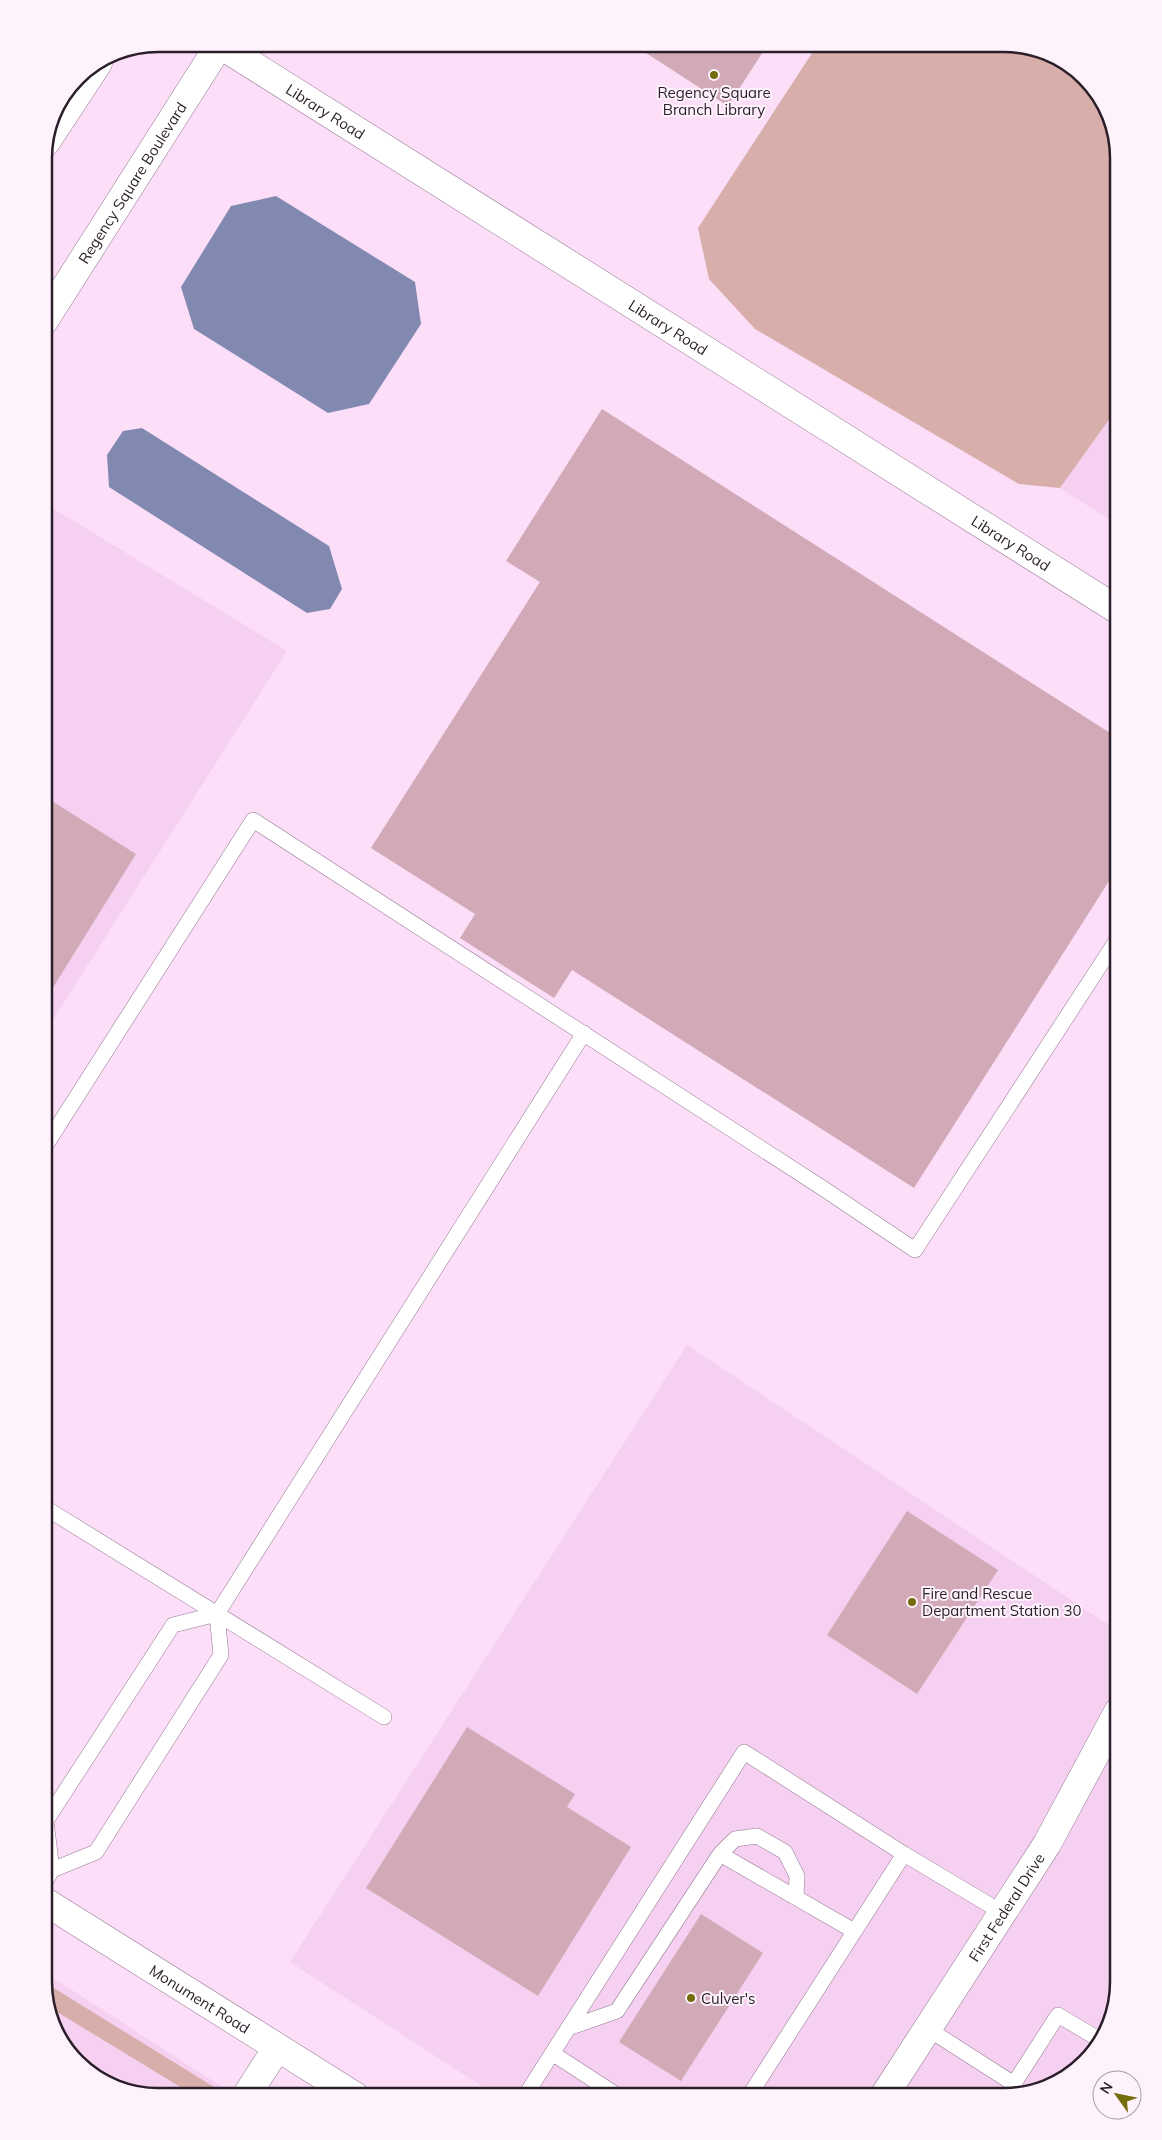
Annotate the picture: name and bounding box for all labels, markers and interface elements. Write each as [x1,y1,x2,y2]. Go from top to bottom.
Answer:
marker: Regency Square Branch Library [708,69,720,81]
street label: Library Road [283,79,369,143]
place label: Regency Square Branch Library [657,83,771,119]
street label: Regency Square Boulevard [74,98,190,267]
street label: Library Road [625,295,711,359]
street label: Library Road [968,511,1054,575]
place label: Fire and Rescue Department Station 30 [922,1584,1081,1620]
marker: Fire and Rescue Department Station 30 [906,1596,918,1608]
street label: First Federal Drive [964,1849,1048,1965]
street label: Monument Road [146,1960,254,2037]
place label: Culver's [701,1989,756,2008]
marker: Culver's [685,1992,697,2004]
north arrow [1092,2070,1142,2120]
text: N [1096,2079,1117,2097]

